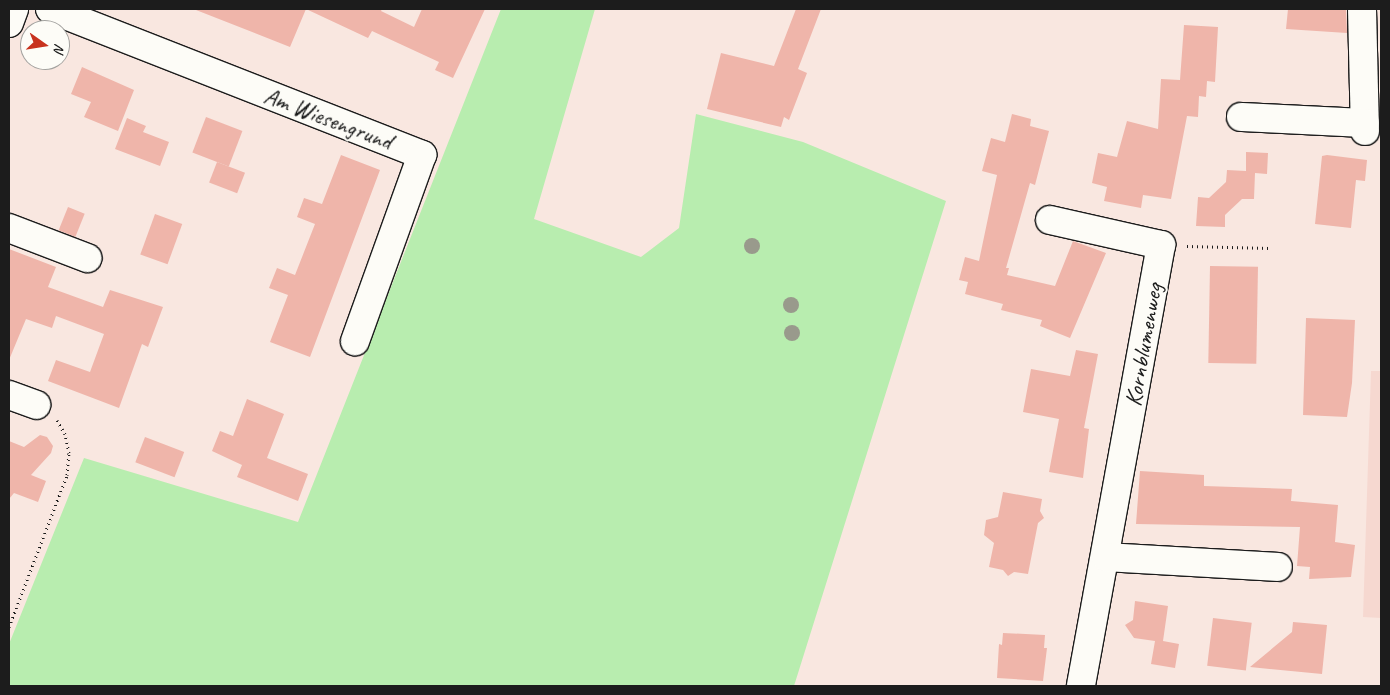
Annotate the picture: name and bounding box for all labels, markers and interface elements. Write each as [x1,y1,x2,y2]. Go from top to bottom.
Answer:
north arrow [20,20,70,70]
text: N [50,42,68,54]
street label: Am Wiesengrund [260,81,396,157]
street label: Kornblumenweg [1119,281,1169,409]

